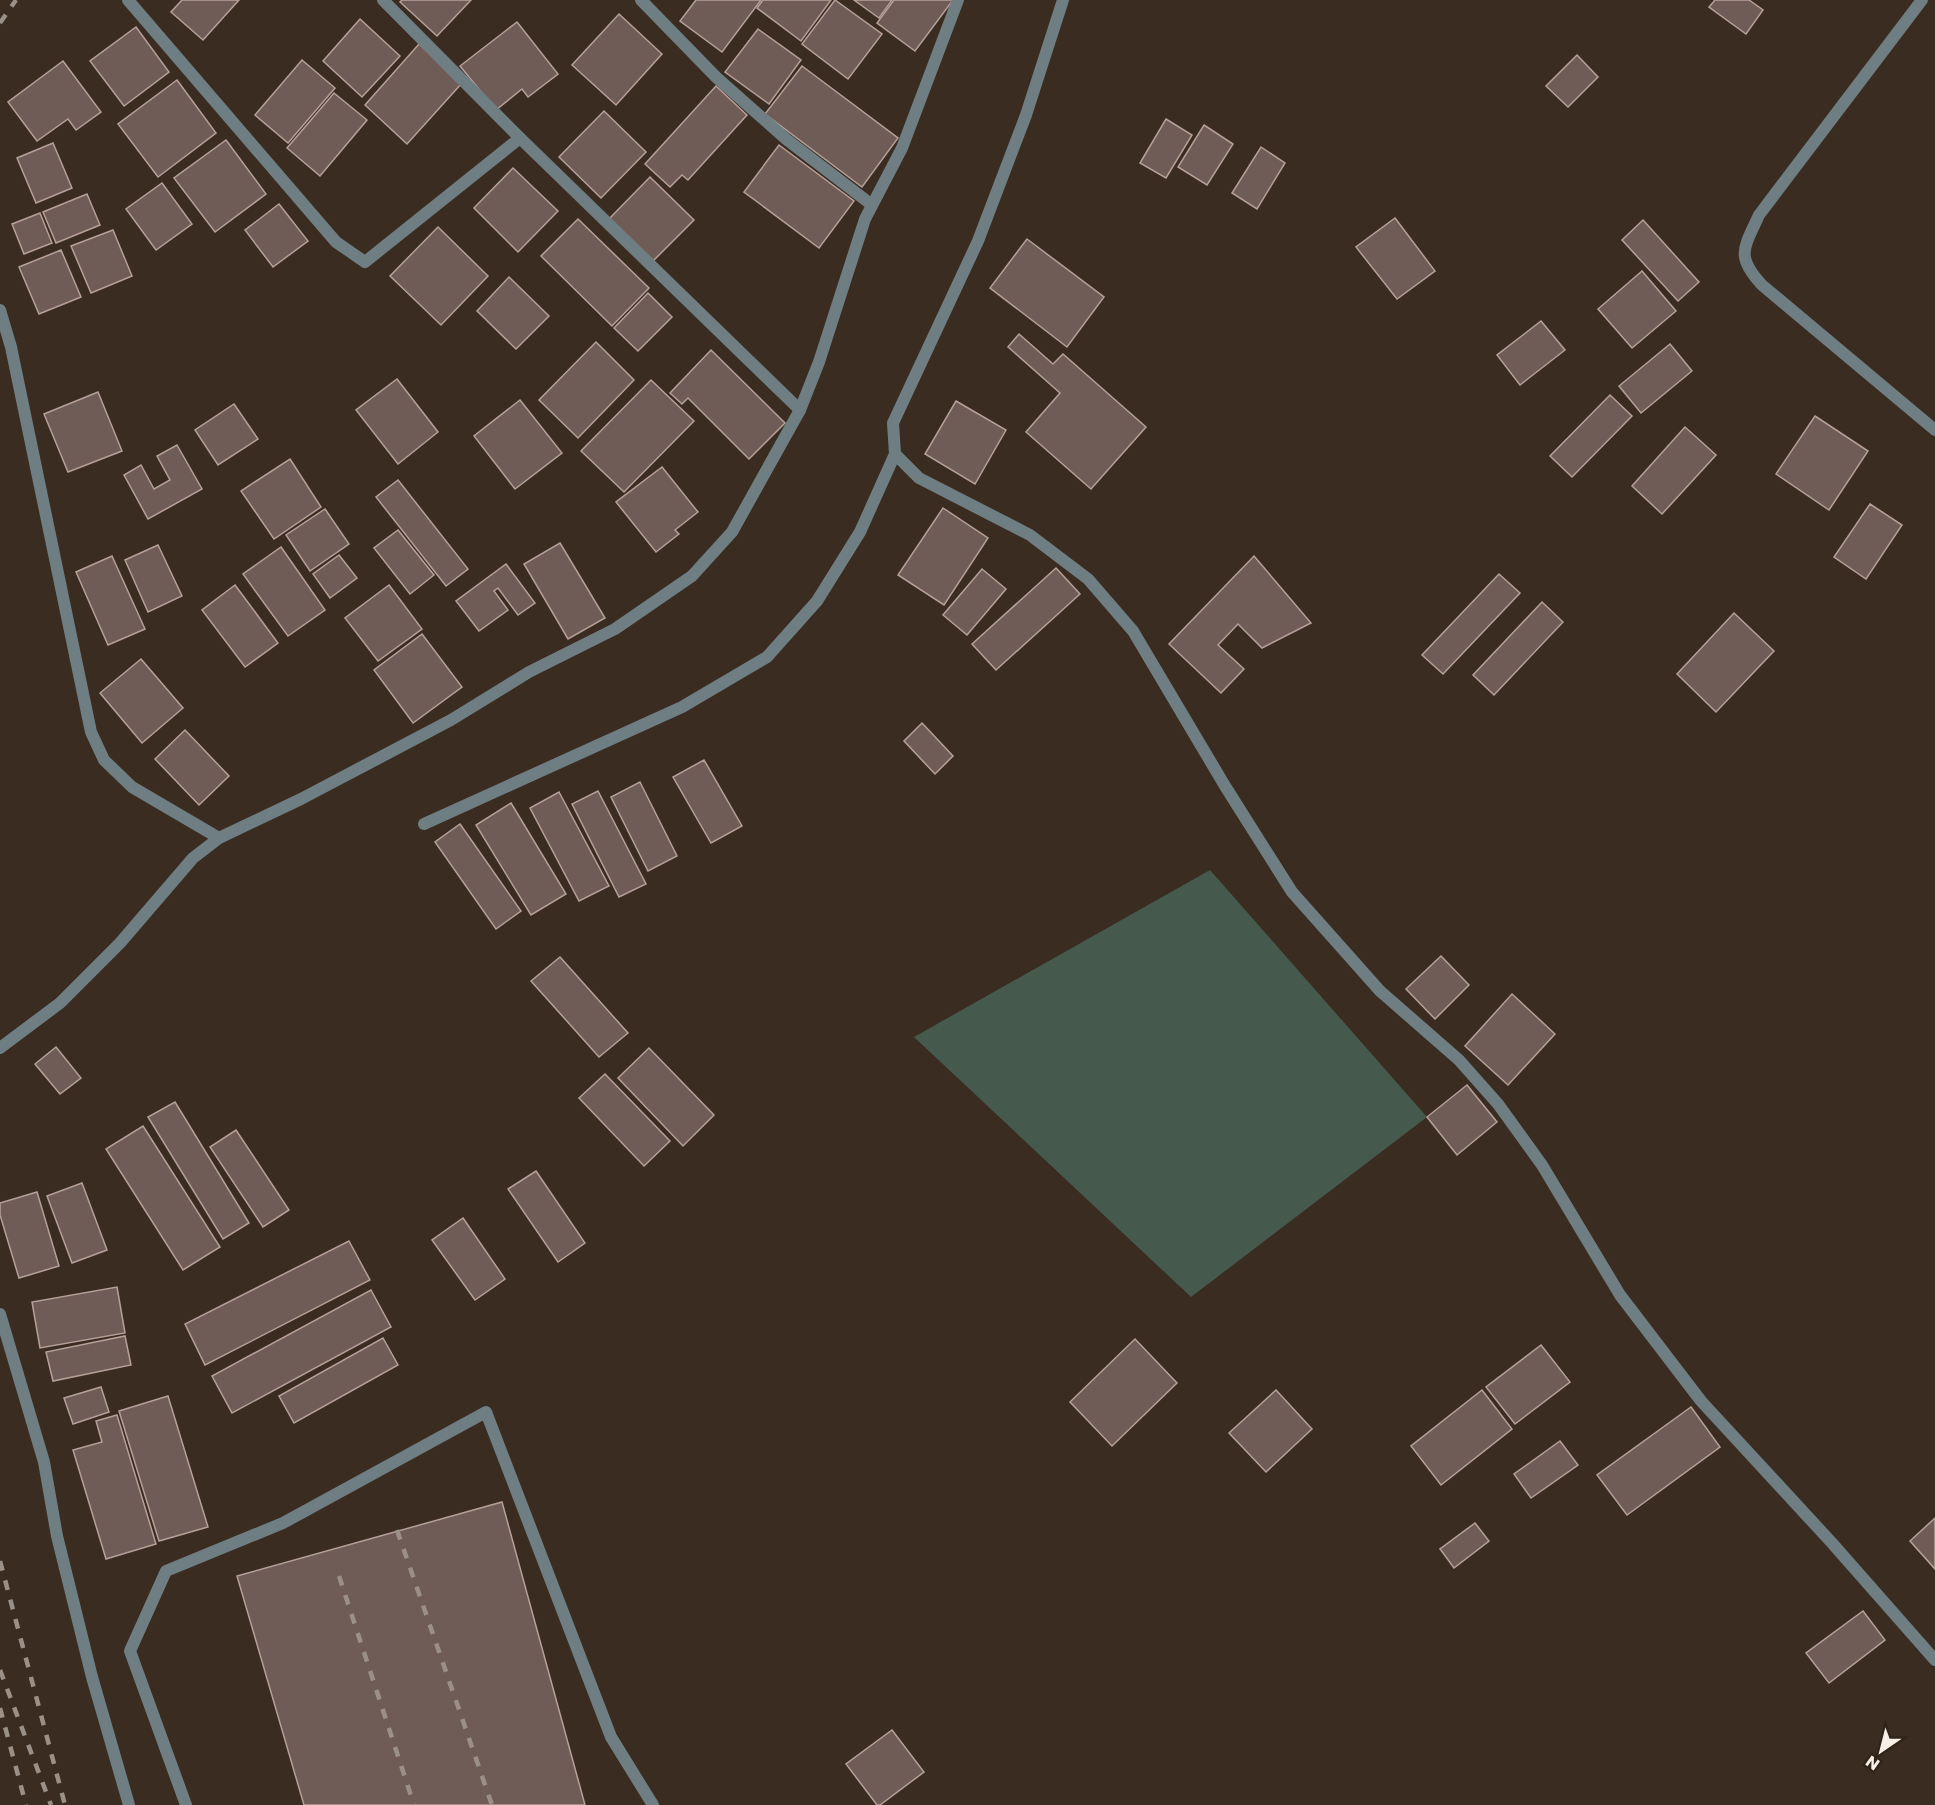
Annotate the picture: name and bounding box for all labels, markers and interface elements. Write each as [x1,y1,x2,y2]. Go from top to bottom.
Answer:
north arrow [1851,1721,1911,1781]
text: N [1861,1750,1884,1776]

